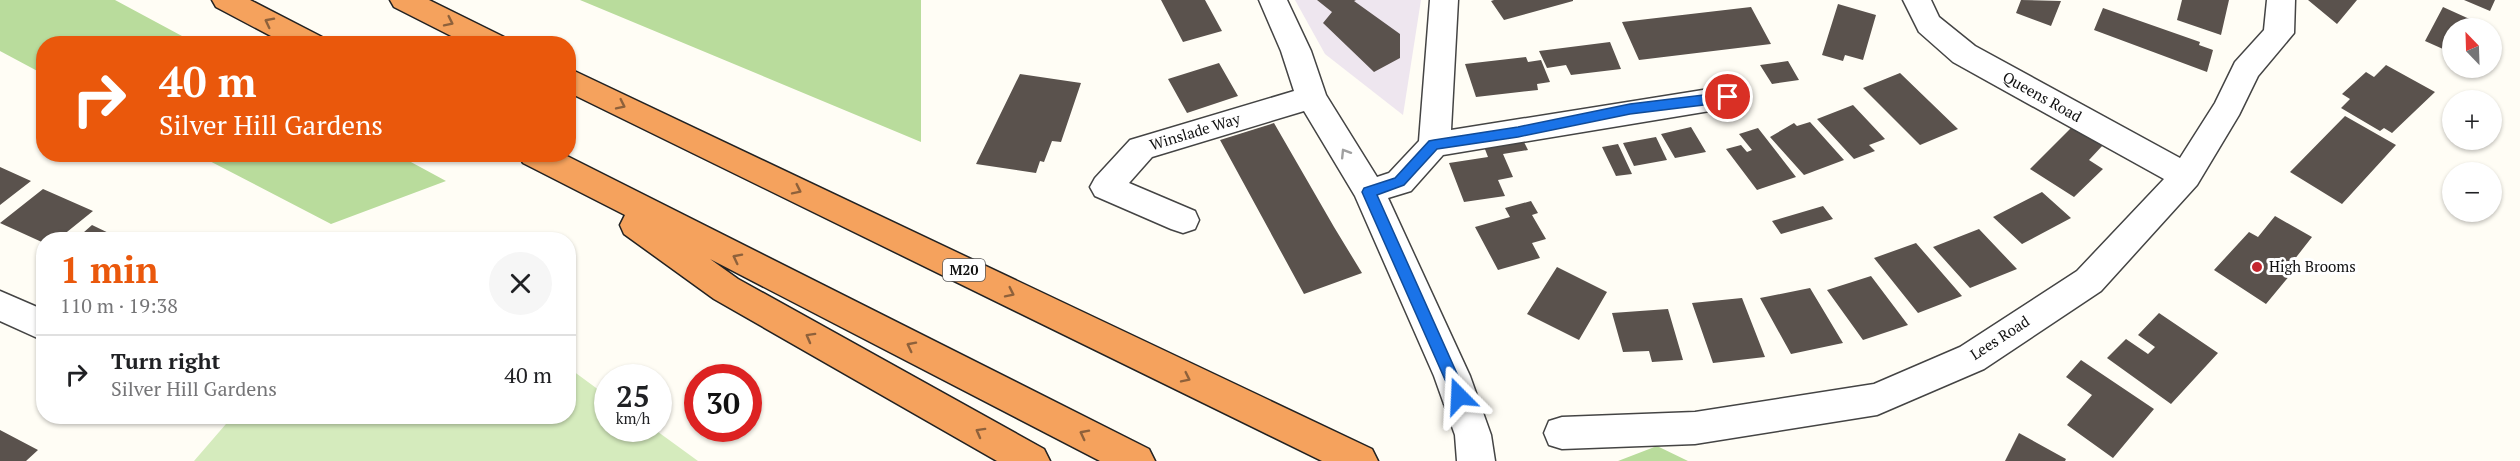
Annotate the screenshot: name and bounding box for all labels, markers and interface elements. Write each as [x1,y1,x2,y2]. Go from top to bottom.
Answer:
one-way arrow [442,14,453,26]
one-way arrow [264,17,275,29]
north arrow [2442,18,2502,78]
map controls [2442,18,2502,222]
text: 40 m [159,53,257,109]
icon: right [60,60,138,138]
street label: Queens Road [1999,66,2086,126]
pin [1702,71,1753,122]
icon: arrive [1711,80,1744,113]
button: + [2442,90,2502,150]
one-way arrow [615,97,626,109]
text: Silver Hill Gardens [159,107,383,143]
street label: Winslade Way [1147,108,1243,154]
one-way arrow [1340,149,1352,159]
button: − [2442,162,2502,222]
one-way arrow [790,182,801,194]
text: 1 min [60,246,158,293]
button: close [489,252,552,315]
one-way arrow [732,253,743,265]
place label: High Brooms [2269,256,2356,276]
road number: M20 [943,259,985,281]
marker: High Brooms [2250,260,2264,274]
one-way arrow [1004,285,1015,297]
text: 110 m · 19:38 [60,292,178,319]
street label: Lees Road [1966,311,2033,364]
one-way arrow [806,332,816,344]
one-way arrow [906,342,917,353]
text: Turn right [111,346,220,375]
icon: right [60,358,93,391]
text: 40 m [504,360,552,389]
speed limit sign: 30 [684,364,762,442]
position arrow [1427,364,1491,428]
one-way arrow [1179,370,1190,382]
text: Silver Hill Gardens [111,375,277,402]
text: 25 [616,376,650,416]
text: km/h [616,408,650,428]
one-way arrow [976,428,986,439]
one-way arrow [1080,430,1091,442]

